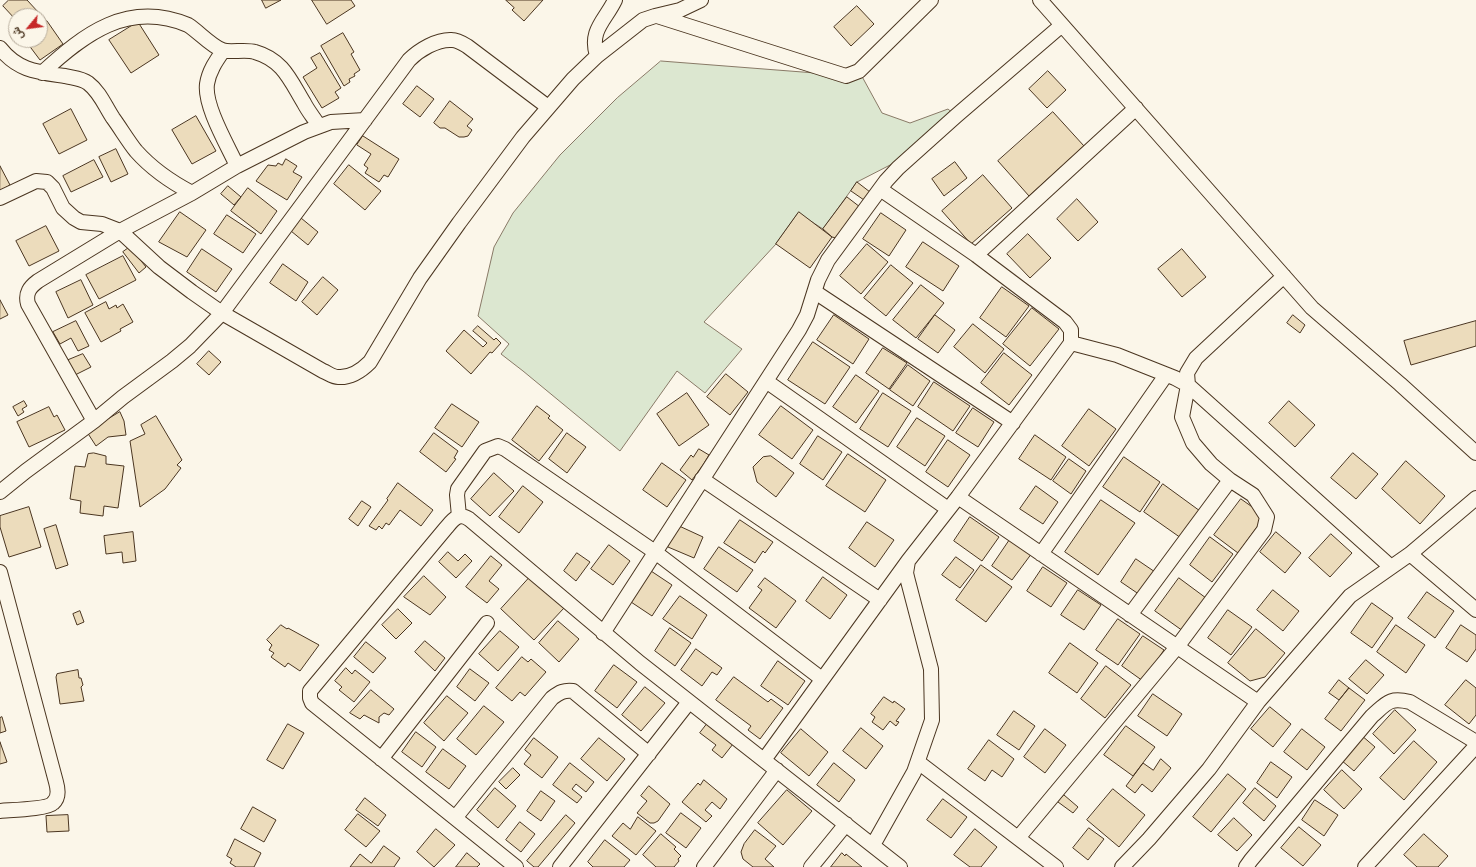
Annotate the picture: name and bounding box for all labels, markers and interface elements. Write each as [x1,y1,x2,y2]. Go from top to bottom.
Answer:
north arrow [8,8,48,48]
text: ش [9,25,27,43]

